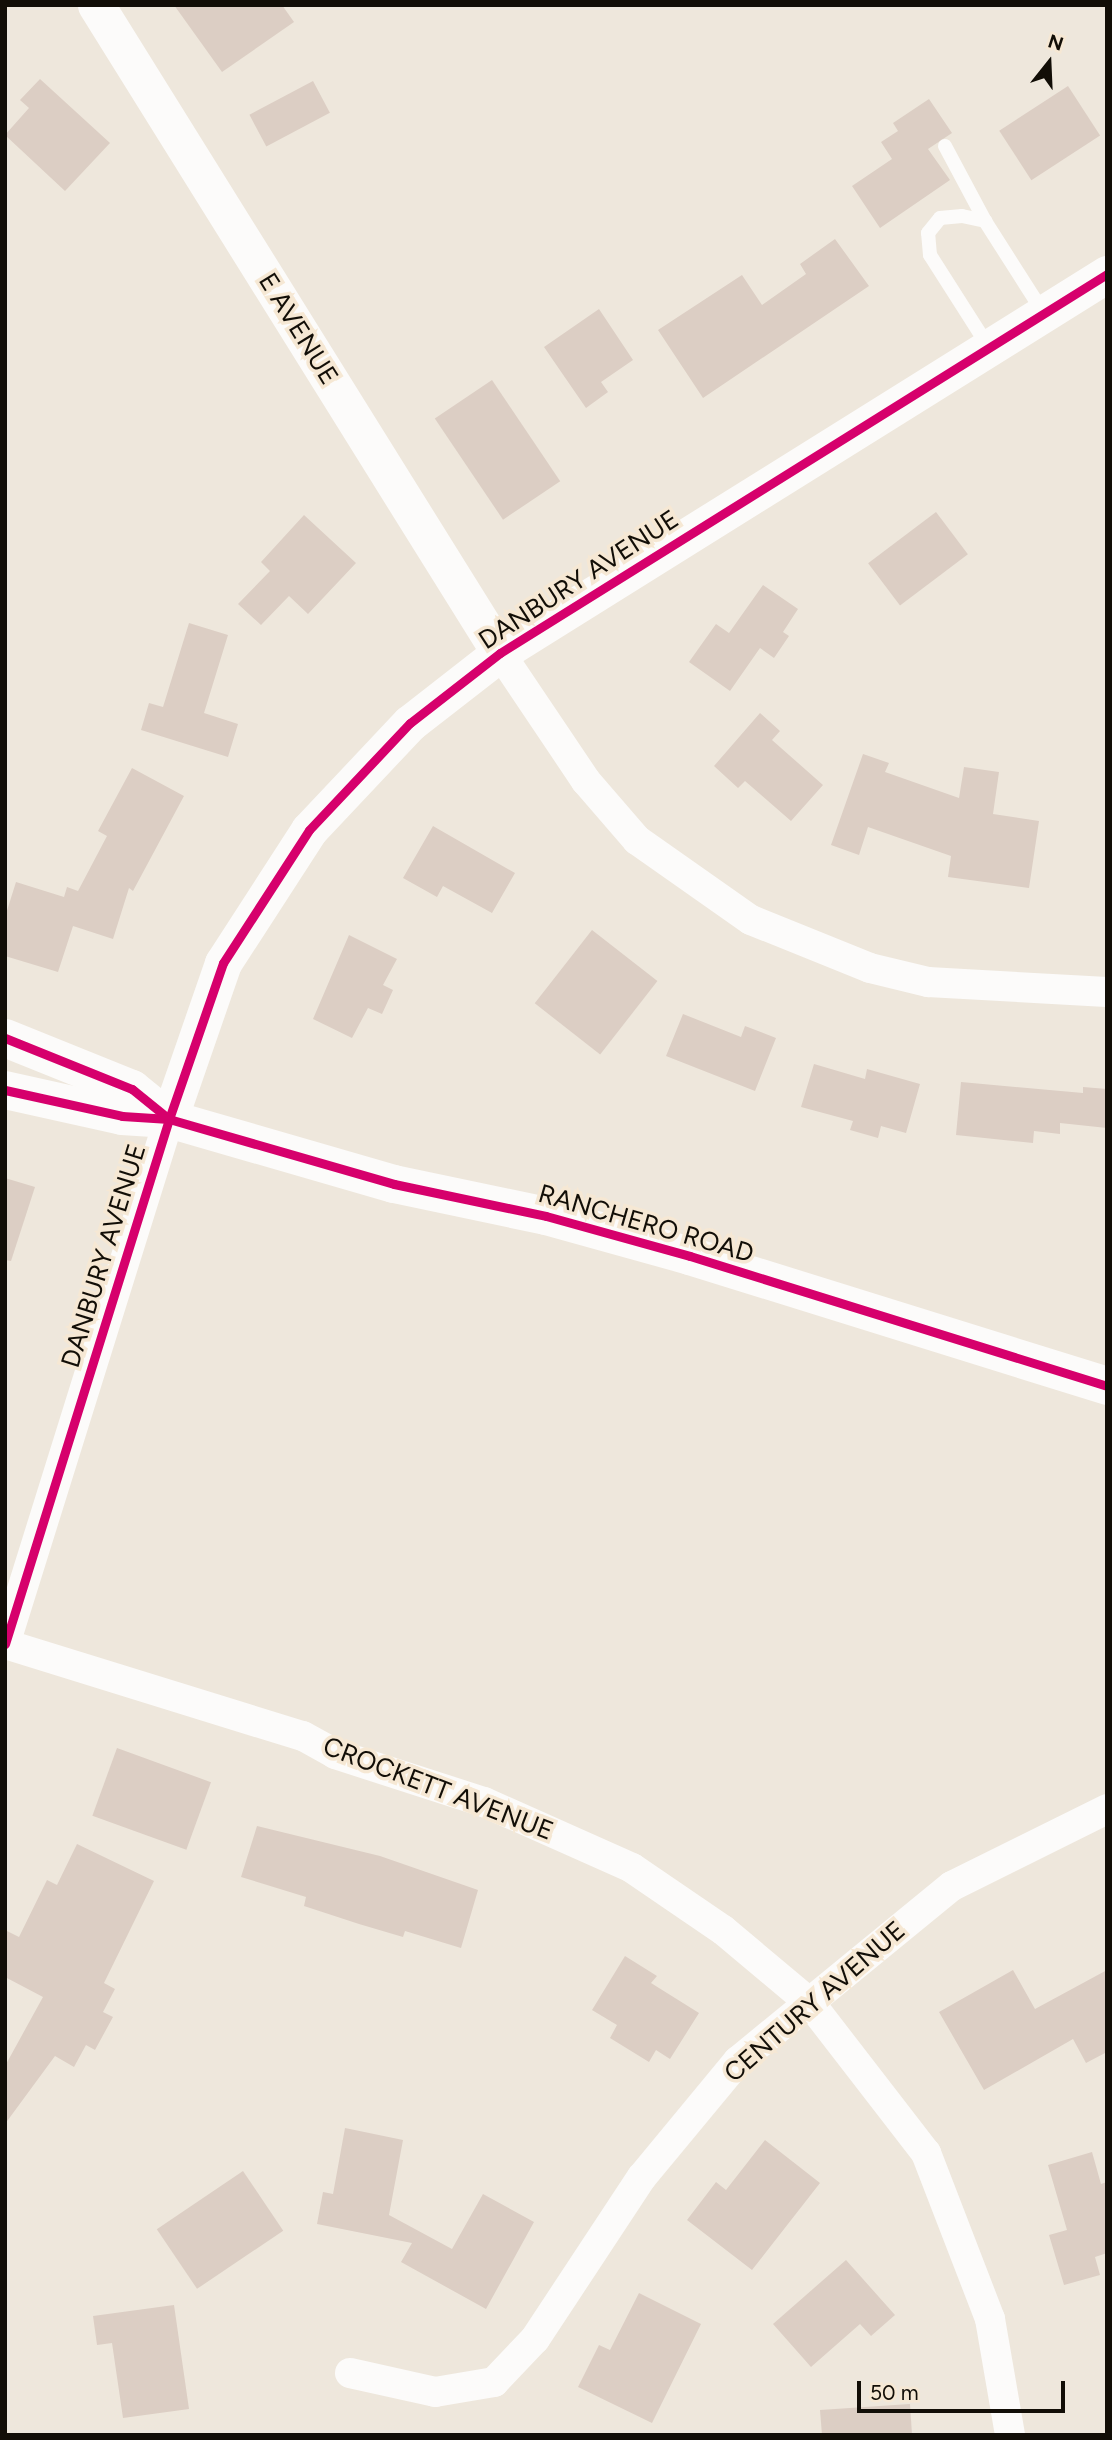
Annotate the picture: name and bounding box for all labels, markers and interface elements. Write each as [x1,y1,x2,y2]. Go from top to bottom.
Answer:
north arrow [1014,28,1084,98]
text: N [1045,29,1066,56]
street label: E AVENUE [251,267,345,391]
street label: DANBURY AVENUE [473,504,685,656]
street label: DANBURY AVENUE [55,1140,153,1372]
street label: RANCHERO ROAD [535,1178,757,1270]
street label: CROCKETT AVENUE [318,1731,558,1847]
street label: CENTURY AVENUE [718,1915,912,2089]
scale bar [860,2366,1068,2410]
text: 50 m [870,2380,919,2405]

